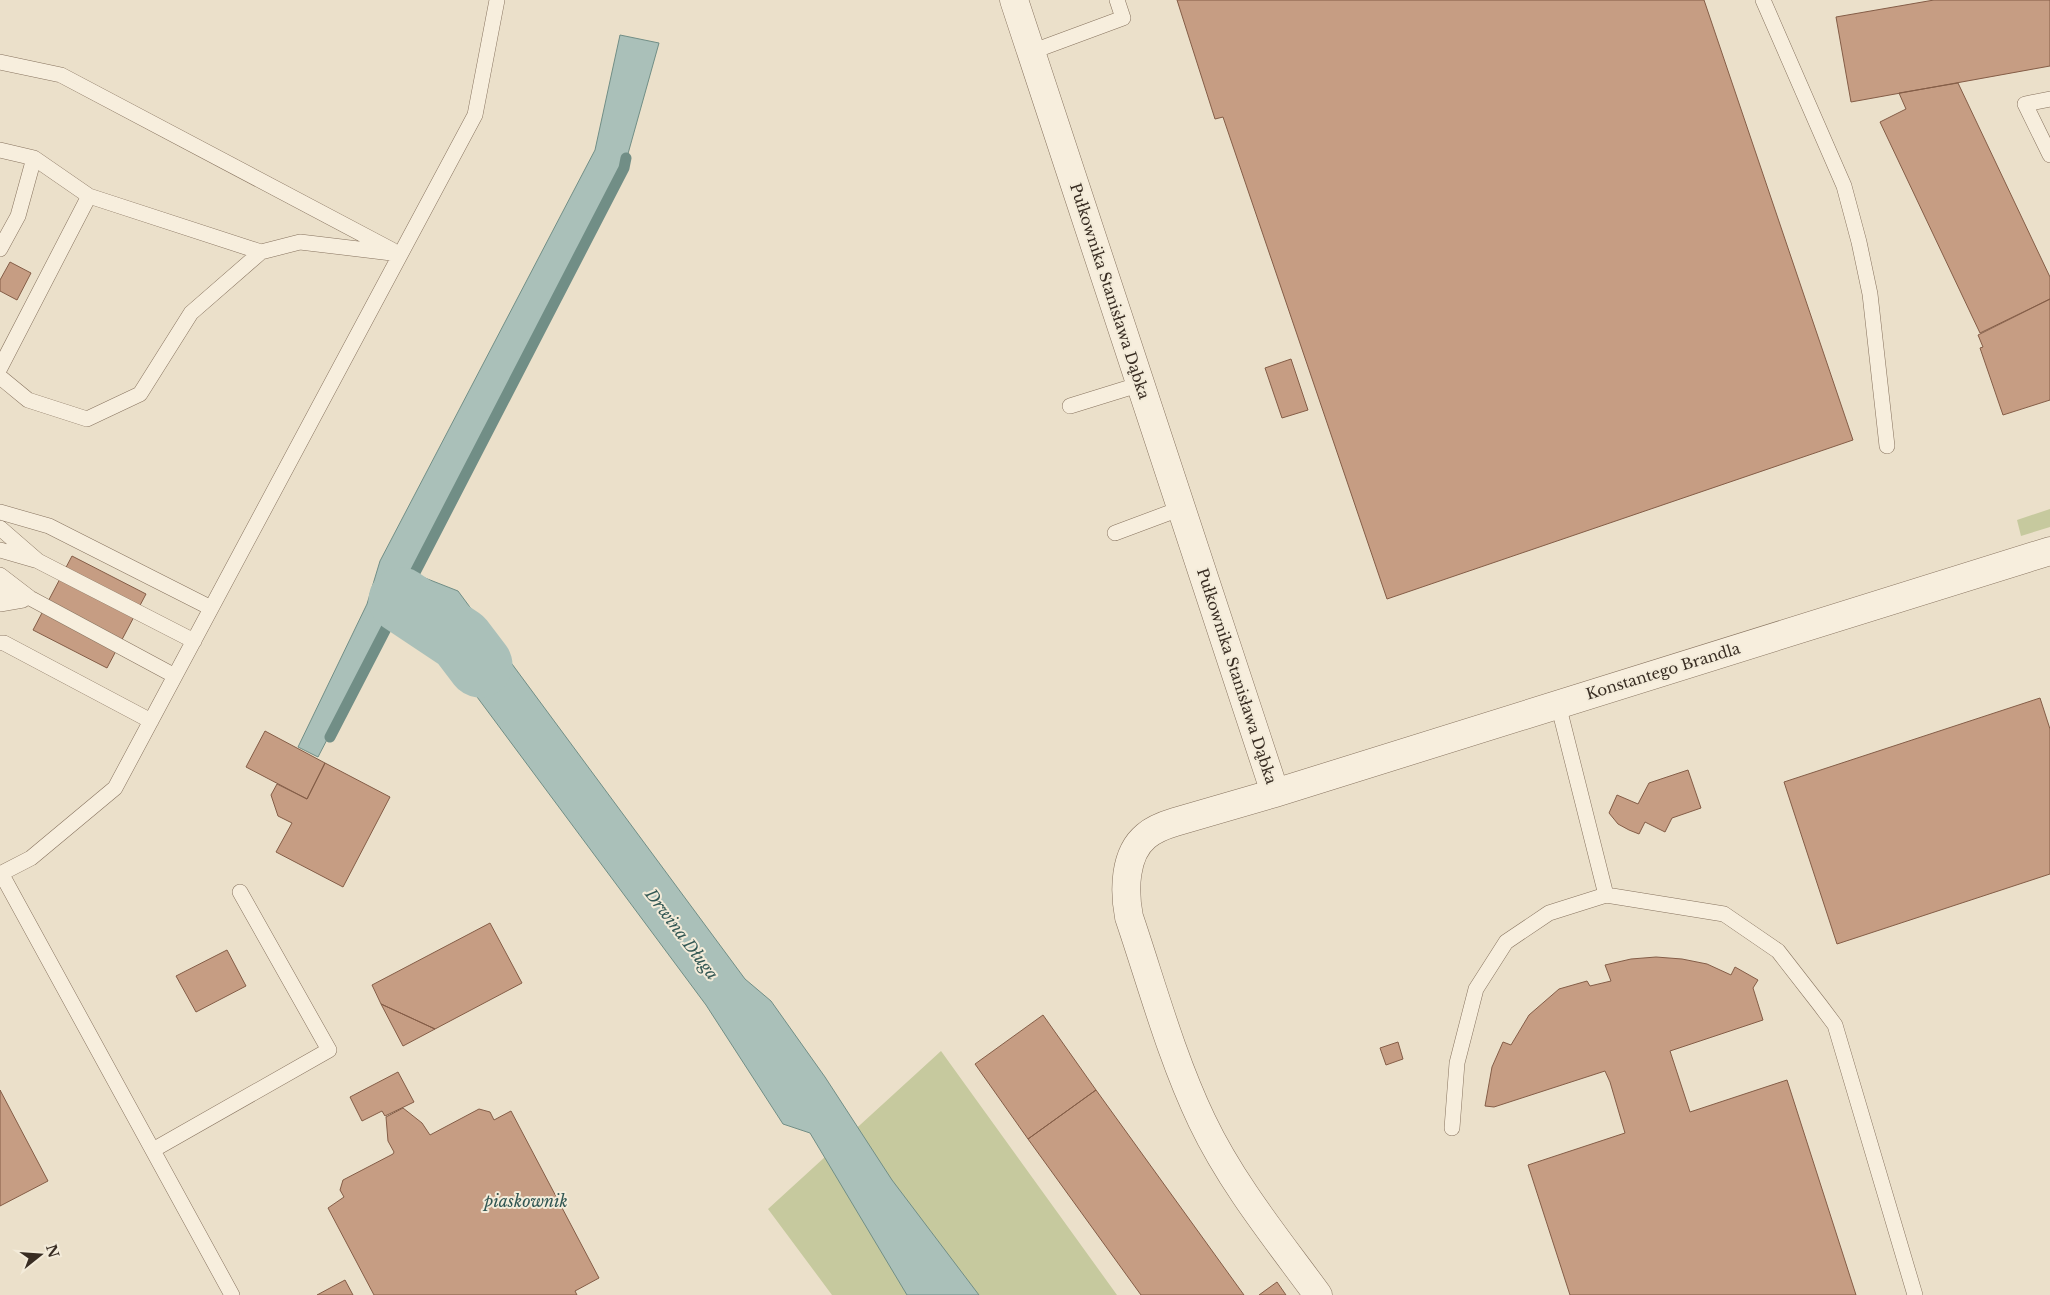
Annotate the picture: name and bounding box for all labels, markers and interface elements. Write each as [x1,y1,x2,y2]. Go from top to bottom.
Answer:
street label: Pułkownika Stanisława Dąbka [1066,181,1154,402]
street label: Pułkownika Stanisława Dąbka [1193,566,1281,787]
street label: Konstantego Brandla [1584,638,1743,704]
water label: Drwina Długa [641,884,723,983]
water label: piaskownik [482,1191,568,1211]
north arrow [15,1230,65,1280]
text: N [42,1242,63,1260]

